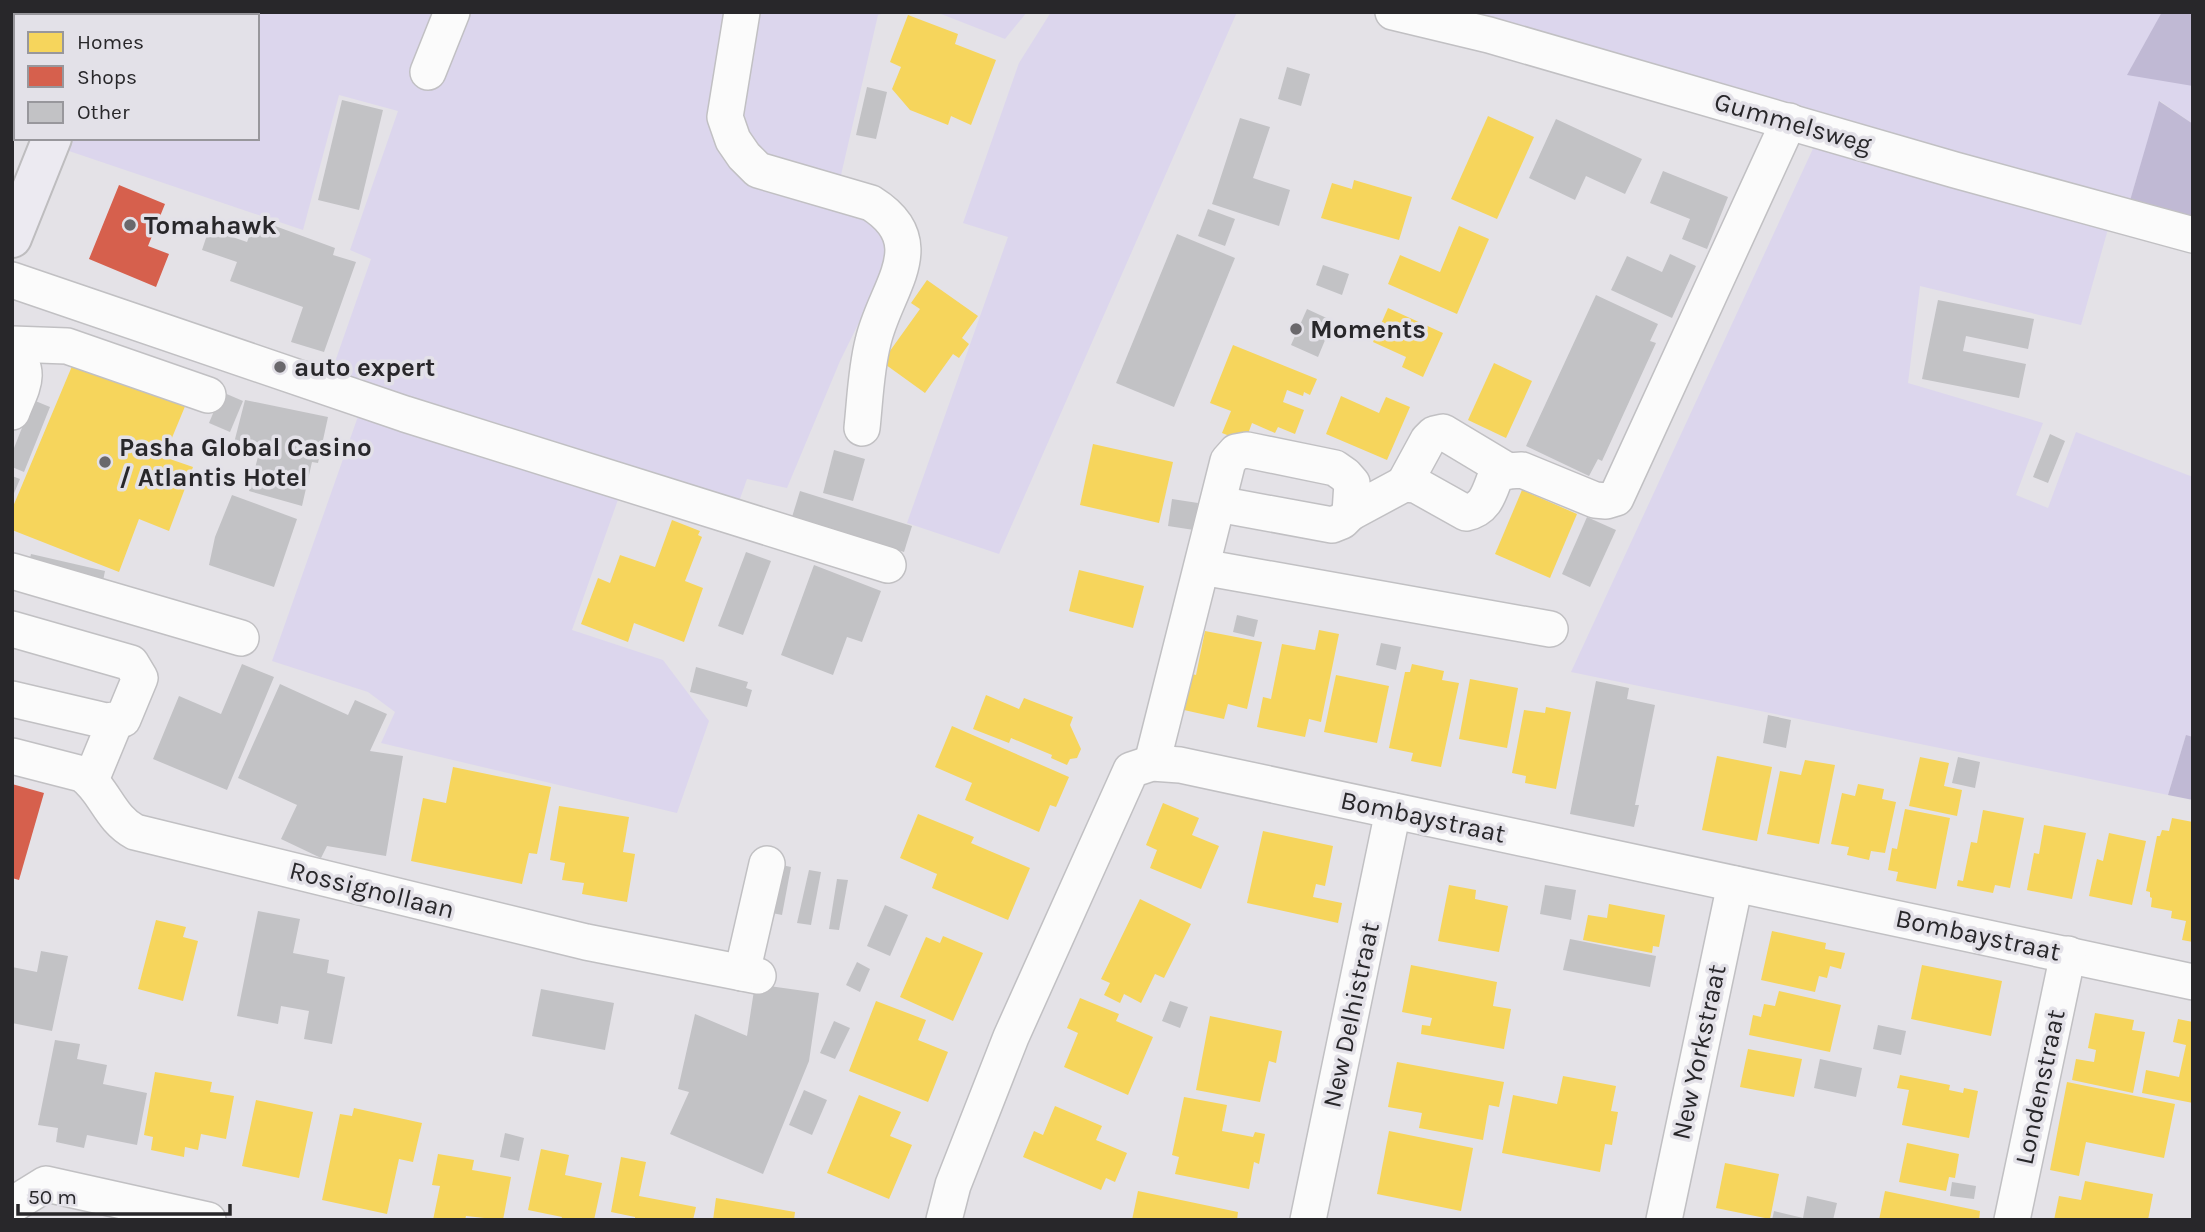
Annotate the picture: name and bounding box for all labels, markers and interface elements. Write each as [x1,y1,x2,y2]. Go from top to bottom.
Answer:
legend [14,14,259,140]
text: Homes [77,30,144,54]
text: Shops [77,65,137,89]
street label: Gummelsweg [1711,86,1876,160]
text: Other [77,100,130,124]
place label: Tomahawk [144,210,277,241]
marker: Tomahawk [122,217,138,233]
place label: Moments [1310,314,1426,345]
marker: Moments [1288,321,1304,337]
place label: auto expert [294,352,435,383]
marker: auto expert [272,359,288,375]
place label: Pasha Global Casino / Atlantis Hotel [119,432,372,493]
marker: Pasha Global Casino / Atlantis Hotel [97,454,113,470]
street label: Bombaystraat [1338,784,1508,850]
street label: Rossignollaan [286,855,458,925]
street label: Bombaystraat [1893,902,2063,968]
street label: New Delhistraat [1316,919,1386,1110]
street label: New Yorkstraat [1665,961,1733,1142]
street label: Londenstraat [2008,1006,2072,1167]
scale bar [18,1172,229,1216]
text: 50 m [28,1185,77,1209]

